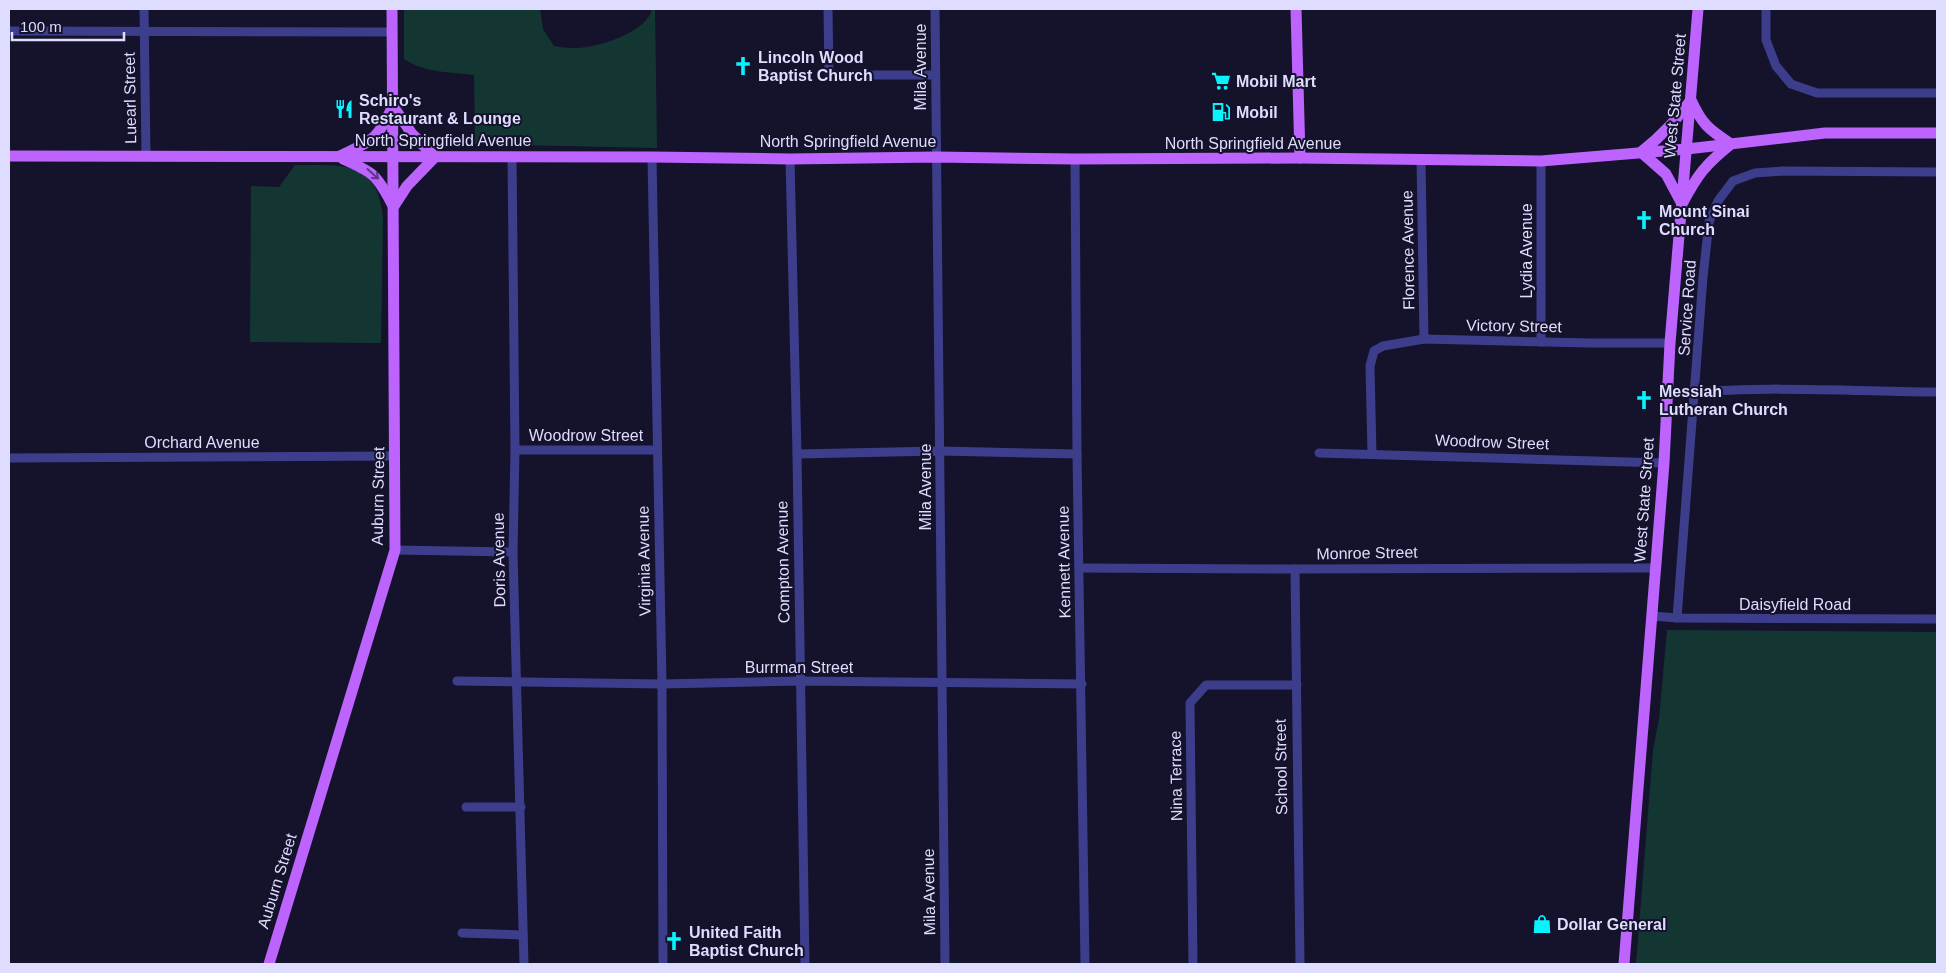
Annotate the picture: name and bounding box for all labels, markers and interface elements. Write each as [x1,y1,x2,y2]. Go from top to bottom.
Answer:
scale bar [12,10,125,42]
text: 100 m [20,18,62,35]
street label: Mila Avenue [912,23,929,110]
street label: West State Street [1661,32,1689,159]
place label: Lincoln Wood Baptist Church [758,49,873,84]
street label: Luearl Street [121,51,139,144]
church icon: Lincoln Wood Baptist Church [732,55,754,77]
supermarket icon: Mobil Mart [1210,70,1232,92]
place label: Mobil Mart [1236,73,1317,90]
place label: Schiro's Restaurant & Lounge [359,92,521,127]
restaurant icon: Schiro's Restaurant & Lounge [333,98,355,120]
fuel station icon: Mobil [1210,101,1232,123]
place label: Mobil [1236,104,1278,121]
street label: North Springfield Avenue [355,132,531,149]
street label: North Springfield Avenue [760,133,936,150]
street label: North Springfield Avenue [1165,135,1341,152]
one-way arrow [366,169,379,180]
street label: Florence Avenue [1398,190,1418,310]
street label: Lydia Avenue [1518,203,1535,299]
place label: Mount Sinai Church [1659,203,1750,238]
church icon: Mount Sinai Church [1633,209,1655,231]
street label: Service Road [1675,260,1699,356]
street label: Victory Street [1466,317,1563,335]
place label: Messiah Lutheran Church [1659,383,1788,418]
church icon: Messiah Lutheran Church [1633,389,1655,411]
street label: Woodrow Street [529,427,644,444]
street label: Woodrow Street [1435,432,1550,453]
street label: Orchard Avenue [144,434,260,451]
street label: West State Street [1631,436,1657,563]
street label: Mila Avenue [917,443,934,530]
street label: Auburn Street [369,446,387,546]
street label: Compton Avenue [773,501,793,623]
street label: Virginia Avenue [635,505,653,616]
street label: Kennett Avenue [1055,505,1073,618]
street label: Doris Avenue [490,512,508,608]
street label: Monroe Street [1316,544,1418,562]
street label: Daisyfield Road [1739,596,1851,613]
street label: Burrman Street [745,659,854,676]
street label: School Street [1272,718,1290,815]
street label: Nina Terrace [1167,731,1185,821]
street label: Auburn Street [254,831,300,931]
street label: Mila Avenue [920,848,938,936]
shop icon: Dollar General [1531,913,1553,935]
place label: Dollar General [1557,916,1666,933]
place label: United Faith Baptist Church [689,924,804,959]
church icon: United Faith Baptist Church [663,930,685,952]

